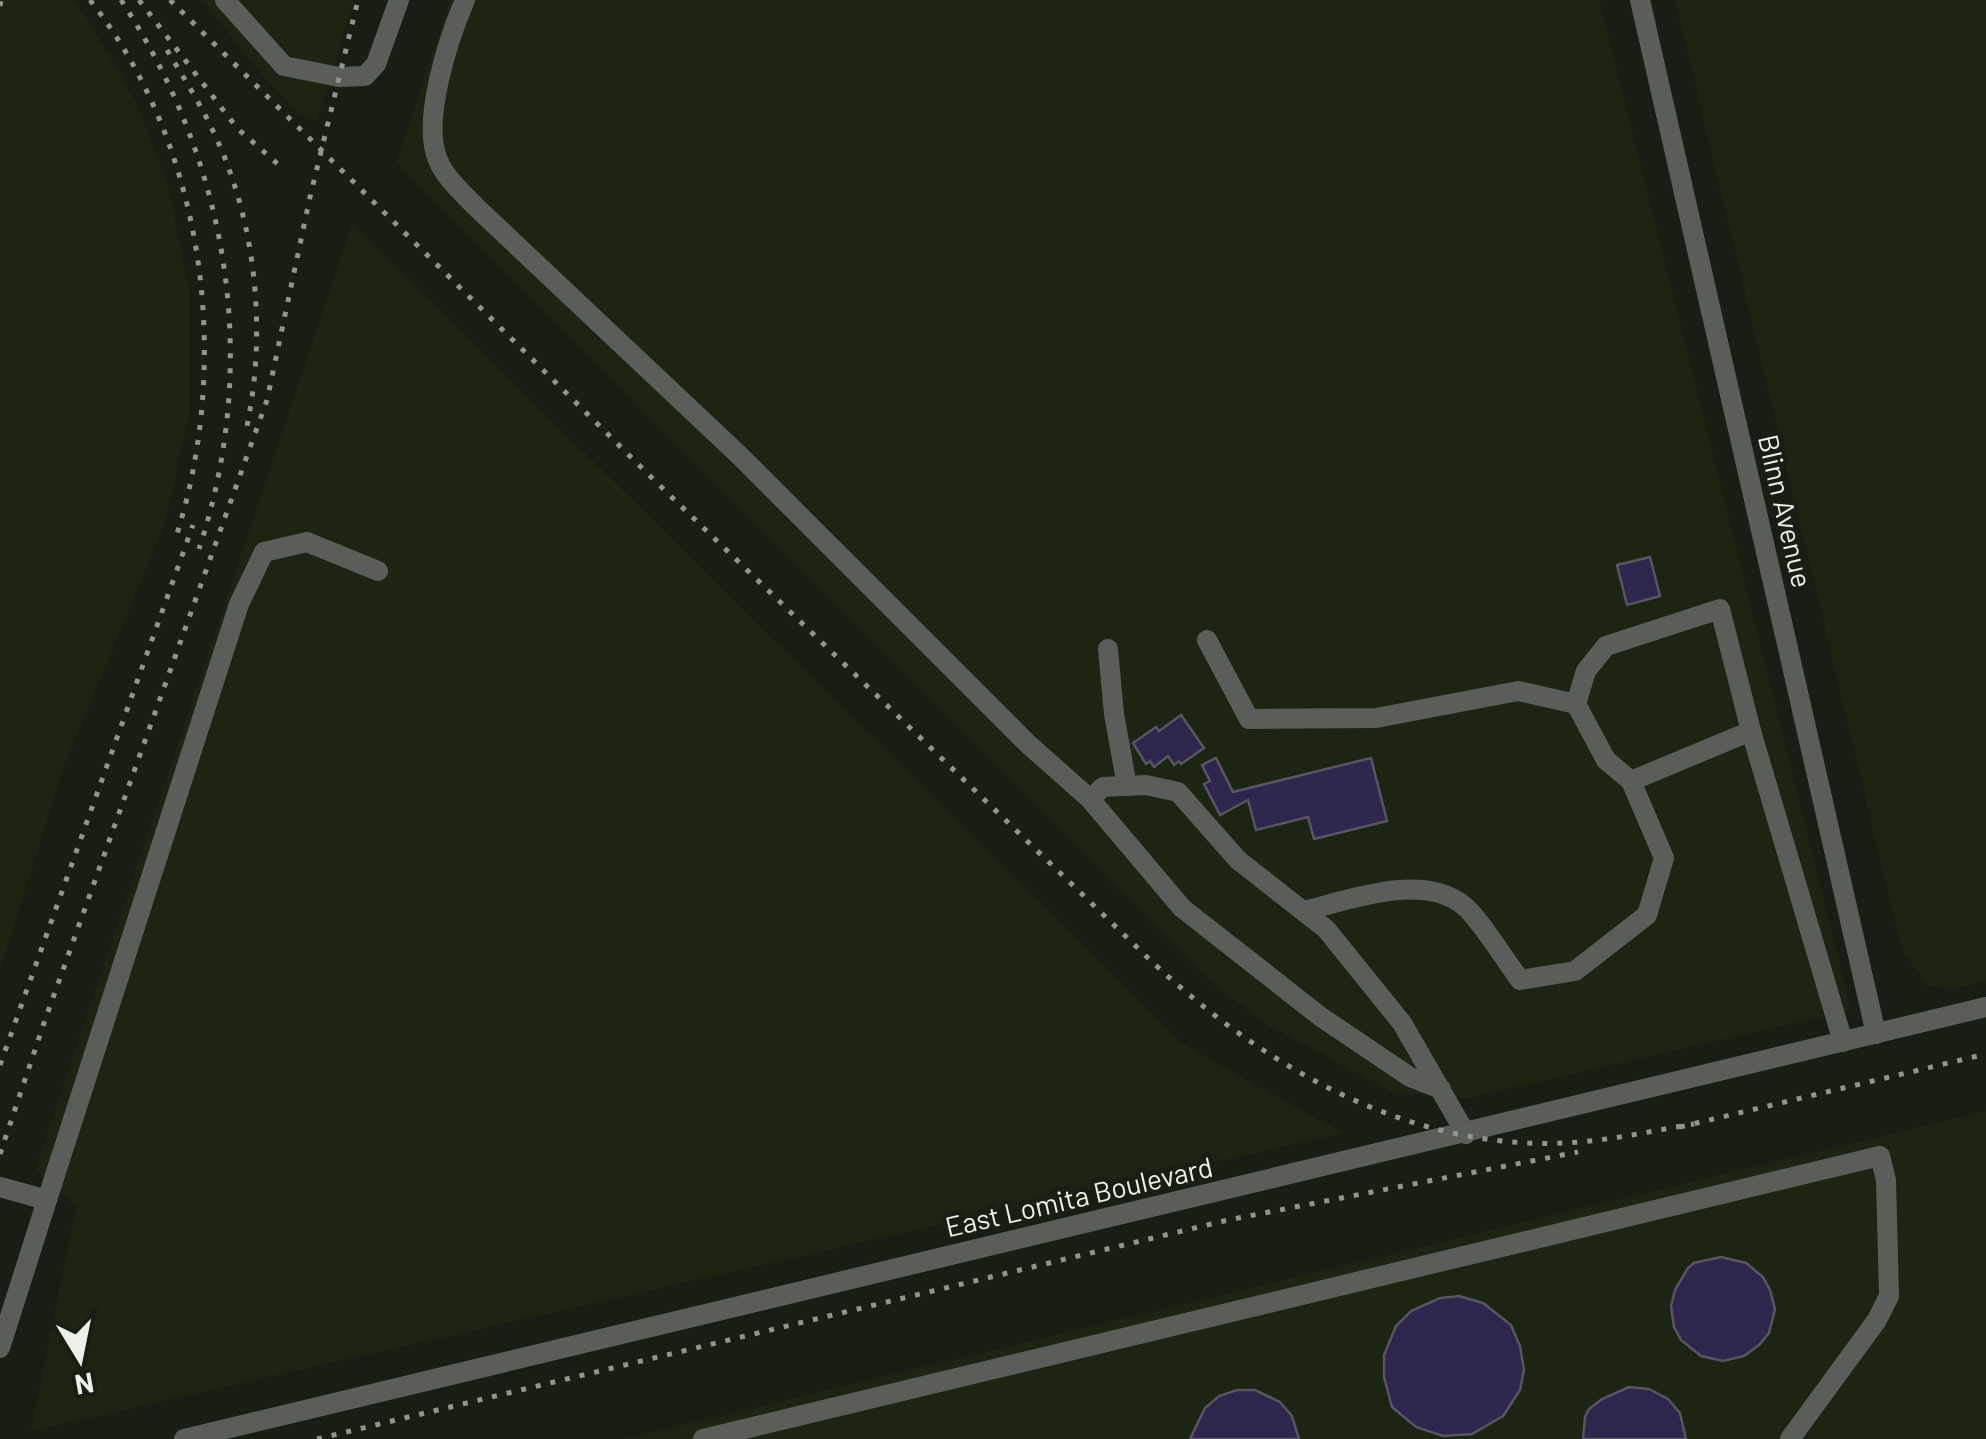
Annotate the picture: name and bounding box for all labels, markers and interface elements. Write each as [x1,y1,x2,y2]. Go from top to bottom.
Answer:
street label: Blinn Avenue [1752,431,1820,591]
street label: East Lomita Boulevard [942,1149,1216,1243]
north arrow [30,1309,130,1409]
text: N [72,1366,97,1403]

